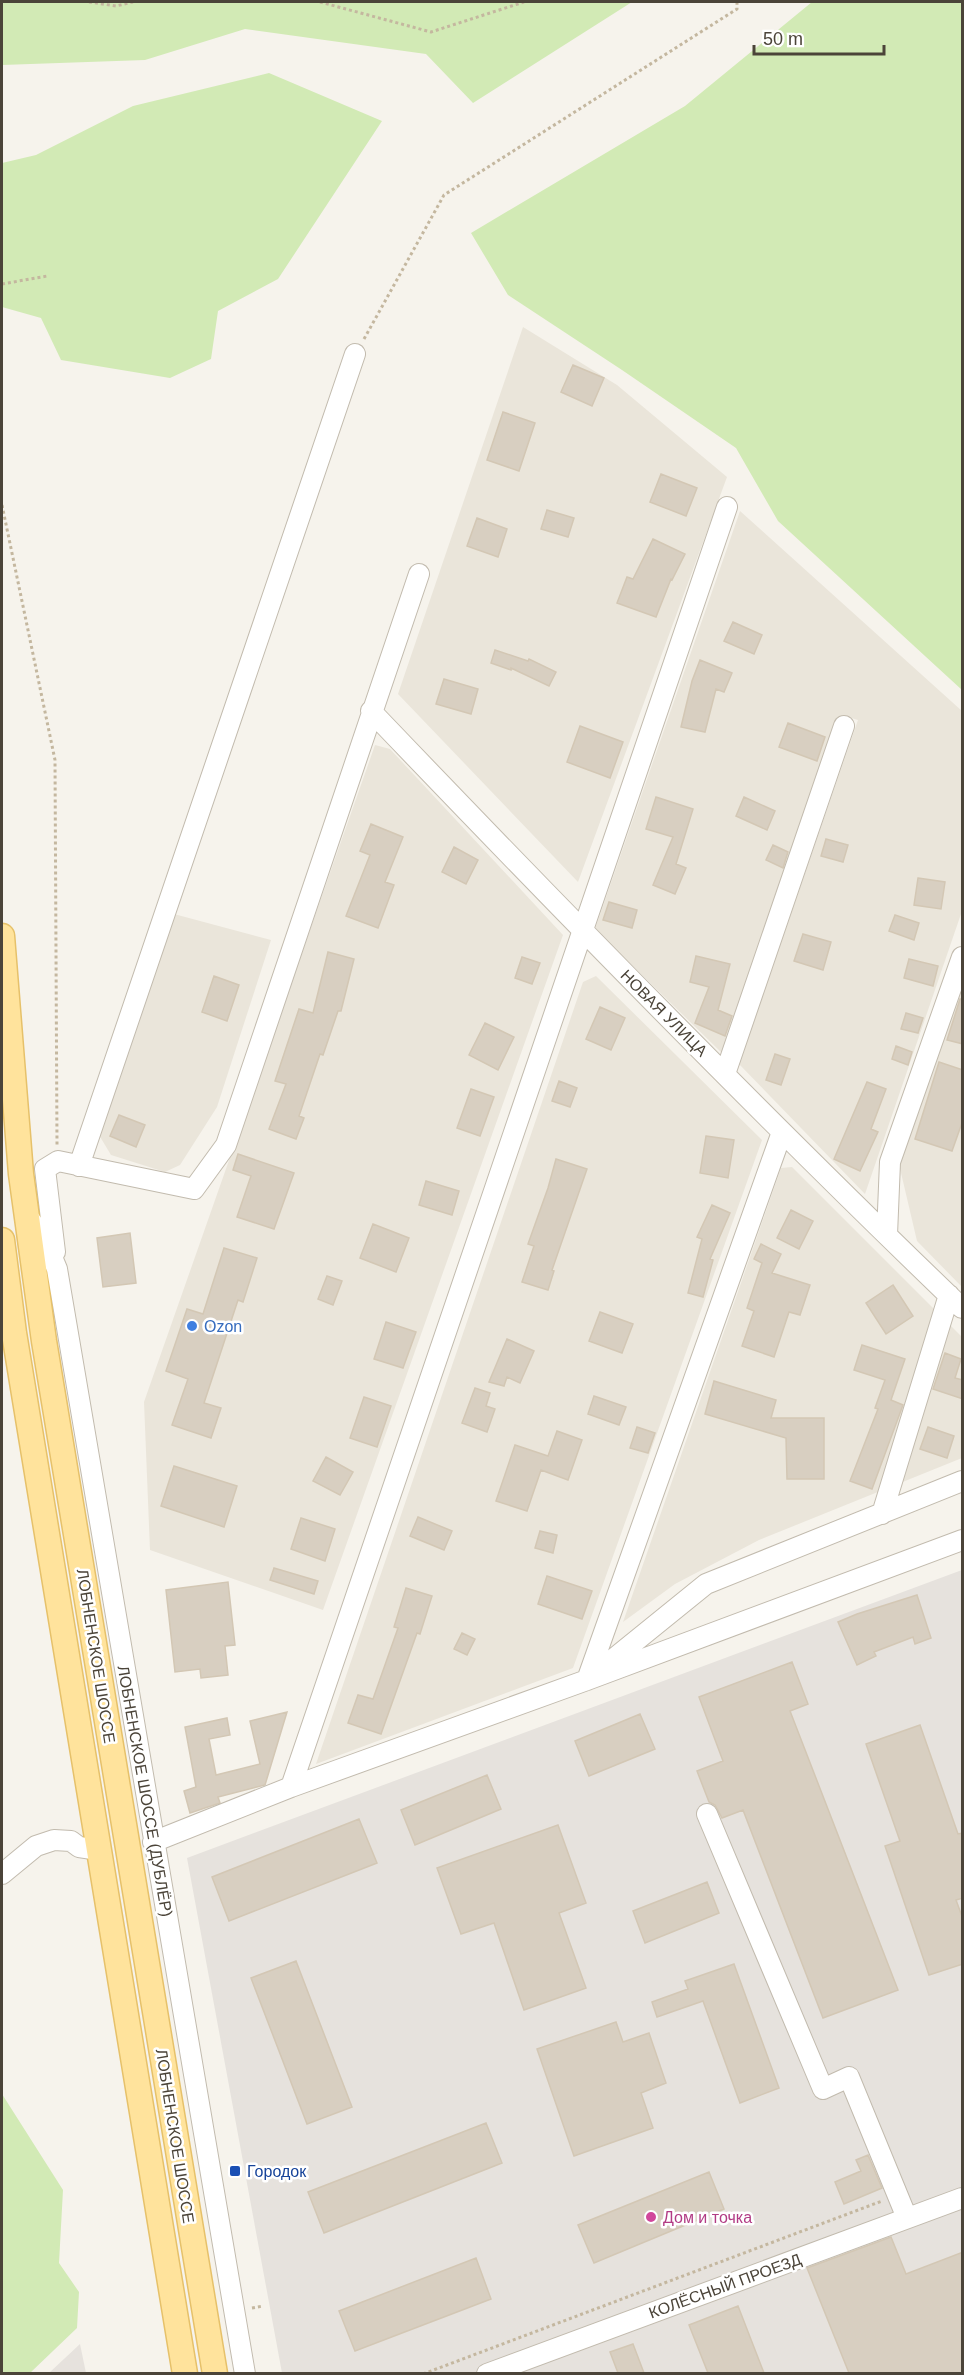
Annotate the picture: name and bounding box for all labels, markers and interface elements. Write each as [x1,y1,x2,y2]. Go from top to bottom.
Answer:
scale bar [754,18,884,56]
text: 50 m [763,29,803,49]
street label: НОВАЯ УЛИЦА [617,966,711,1060]
place label: Ozon [204,1318,242,1335]
marker: Ozon [185,1319,199,1333]
street label: ЛОБНЕНСКОЕ ШОССЕ [74,1568,118,1744]
street label: ЛОБНЕНСКОЕ ШОССЕ (ДУБЛЁР) [114,1664,176,1918]
street label: ЛОБНЕНСКОЕ ШОССЕ [153,2048,197,2224]
place label: Городок [247,2163,307,2180]
marker: Городок [228,2164,242,2178]
place label: Дом и точка [663,2209,752,2226]
marker: Дом и точка [644,2210,658,2224]
street label: КОЛЁСНЫЙ ПРОЕЗД [646,2250,804,2322]

